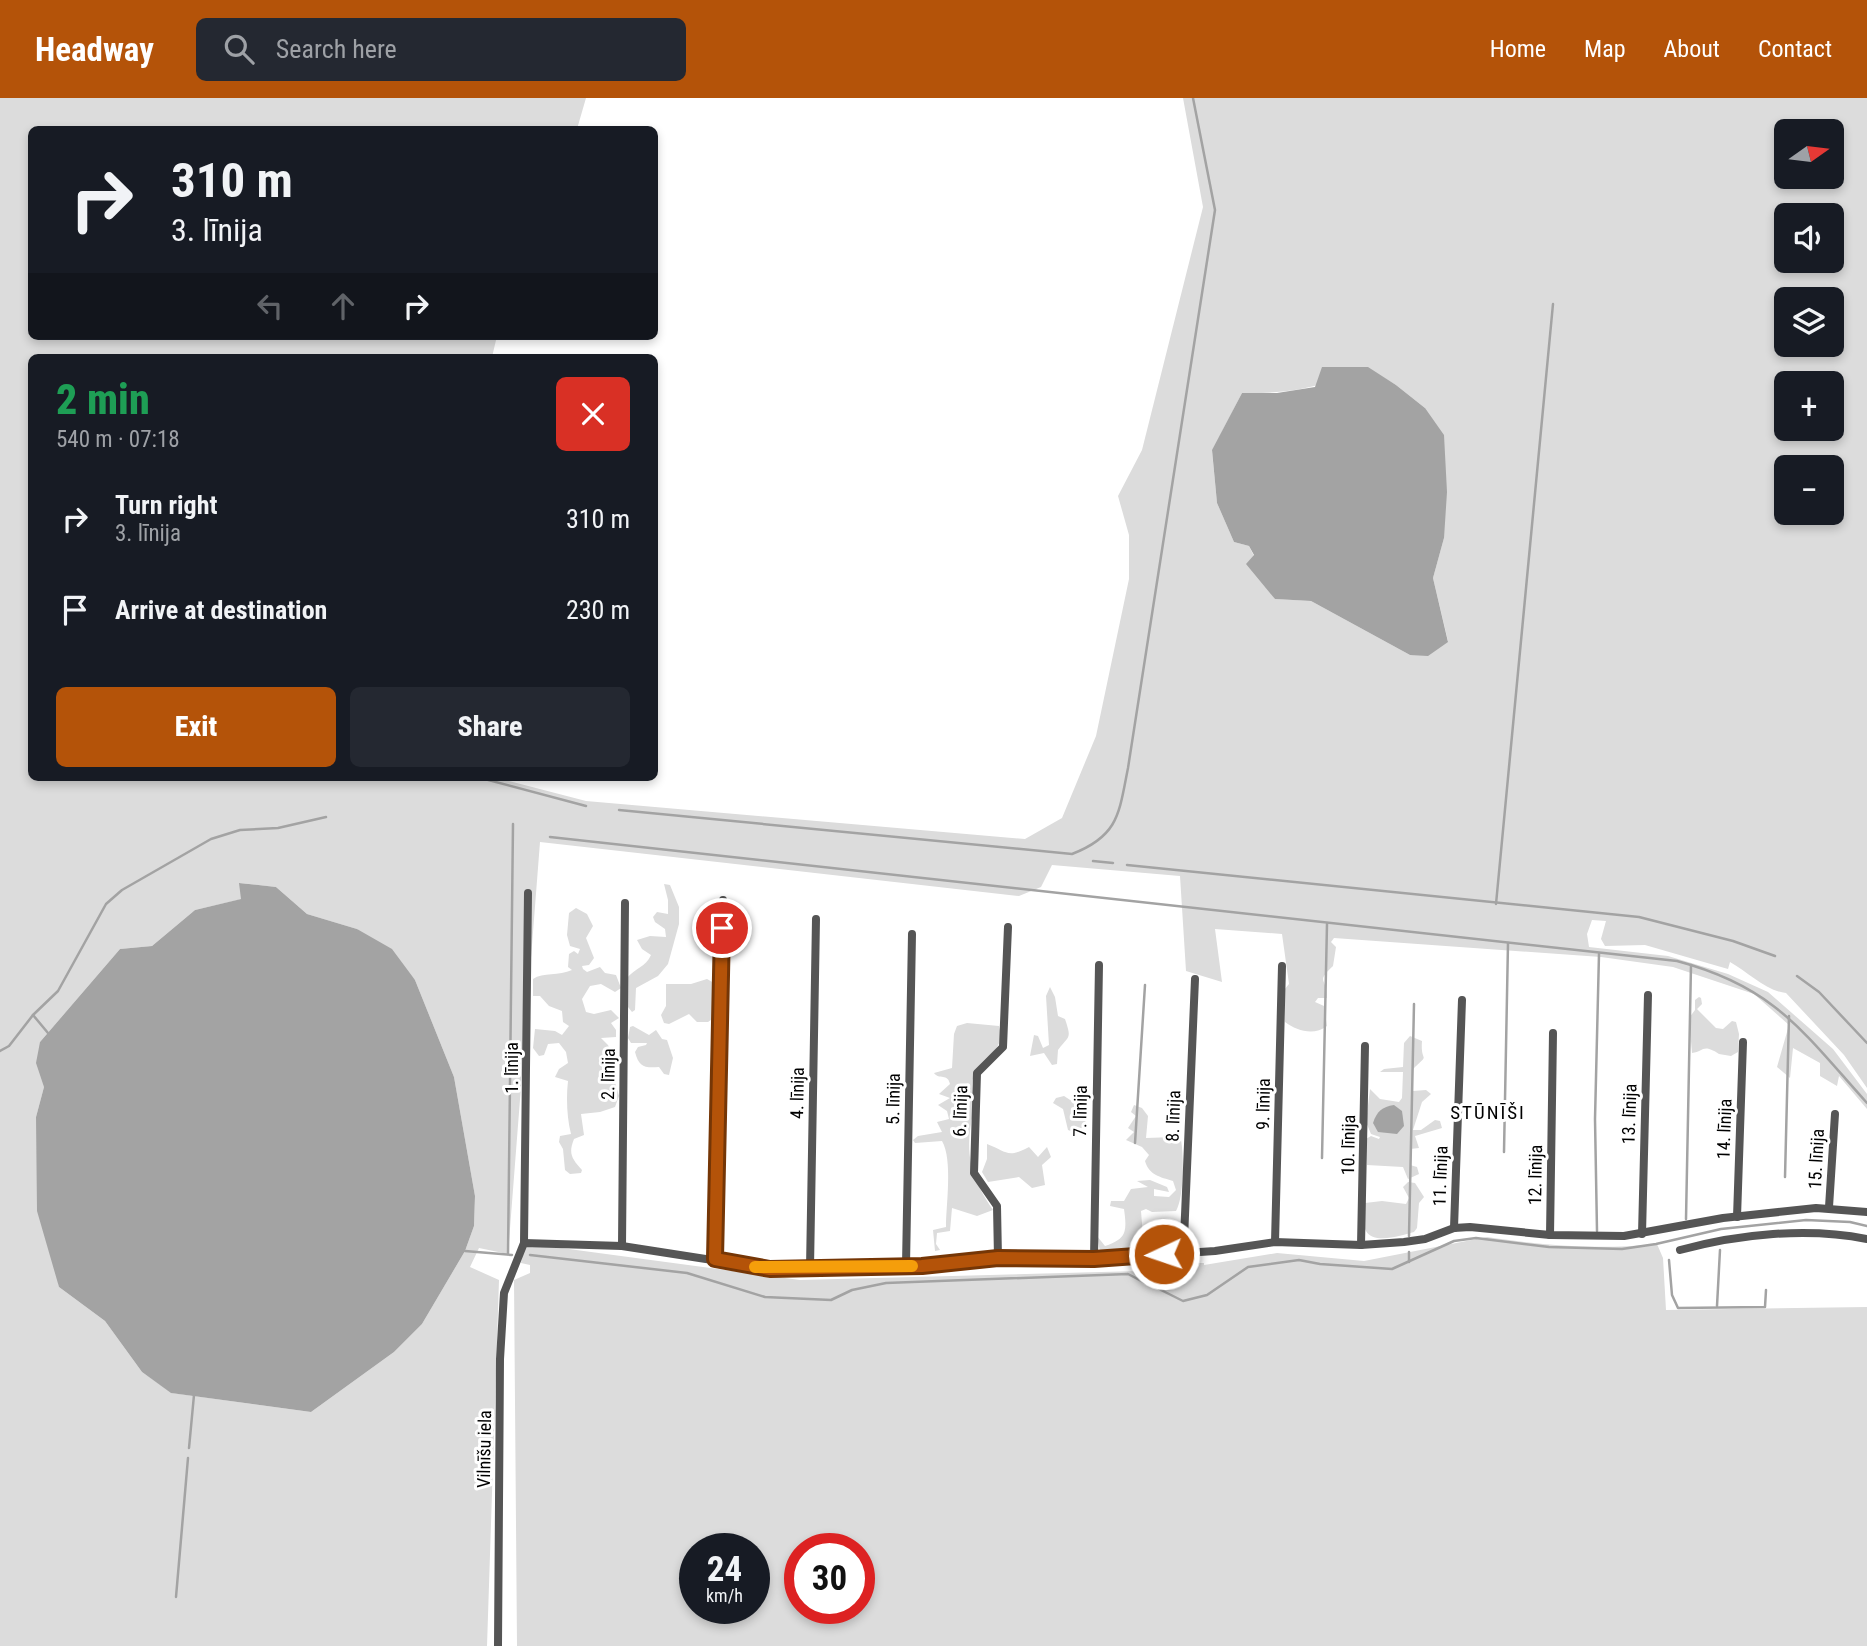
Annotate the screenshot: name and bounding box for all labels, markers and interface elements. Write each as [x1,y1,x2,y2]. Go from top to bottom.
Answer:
search box [196,18,686,81]
text: Headway [35,30,154,69]
icon: search [220,30,258,68]
text: Search here [276,34,397,64]
text: Home [1490,35,1546,63]
text: Map [1584,35,1626,63]
text: About [1664,35,1720,63]
text: Contact [1758,35,1832,63]
north arrow [1774,119,1844,189]
map controls [1774,119,1844,525]
text: 310 m [171,152,293,209]
icon: right [56,154,147,245]
button: sound [1774,203,1844,273]
text: 3. līnija [171,211,263,249]
icon: left [251,287,289,325]
icon: ahead [324,287,362,325]
icon: right [397,287,435,325]
button: layers [1774,287,1844,357]
button: + [1774,371,1844,441]
text: 2 min [56,375,150,424]
button: close [556,377,630,451]
text: 540 m · 07:18 [56,426,180,453]
button: − [1774,455,1844,525]
text: Turn right [115,490,217,520]
icon: right [56,500,94,538]
text: 310 m [566,504,630,534]
text: 3. līnija [115,520,181,547]
icon: arrive [56,591,94,629]
text: Arrive at destination [115,595,327,625]
text: 230 m [566,595,630,625]
button: Exit [56,687,336,767]
button: Share [350,687,630,767]
pin [692,898,752,958]
icon: arrive [703,909,741,947]
street label: 1. līnija [501,1042,522,1094]
street label: 2. līnija [597,1048,619,1100]
street label: 4. līnija [786,1067,808,1119]
street label: 5. līnija [882,1073,904,1125]
street label: 9. līnija [1252,1078,1274,1130]
street label: 13. līnija [1617,1083,1641,1145]
street label: 6. līnija [949,1085,971,1137]
street label: 7. līnija [1069,1085,1091,1137]
street label: 8. līnija [1162,1090,1184,1142]
street label: 14. līnija [1712,1098,1736,1160]
district label: STŪNĪŠI [1450,1101,1526,1124]
street label: 10. līnija [1337,1115,1359,1175]
street label: 15. līnija [1804,1128,1828,1190]
street label: 11. līnija [1428,1145,1452,1207]
street label: 12. līnija [1524,1145,1546,1205]
position arrow [1127,1217,1201,1291]
street label: Vilnīšu iela [473,1410,495,1488]
speed limit sign: 30 [784,1533,875,1624]
text: 24 [707,1549,742,1590]
text: km/h [706,1585,743,1606]

